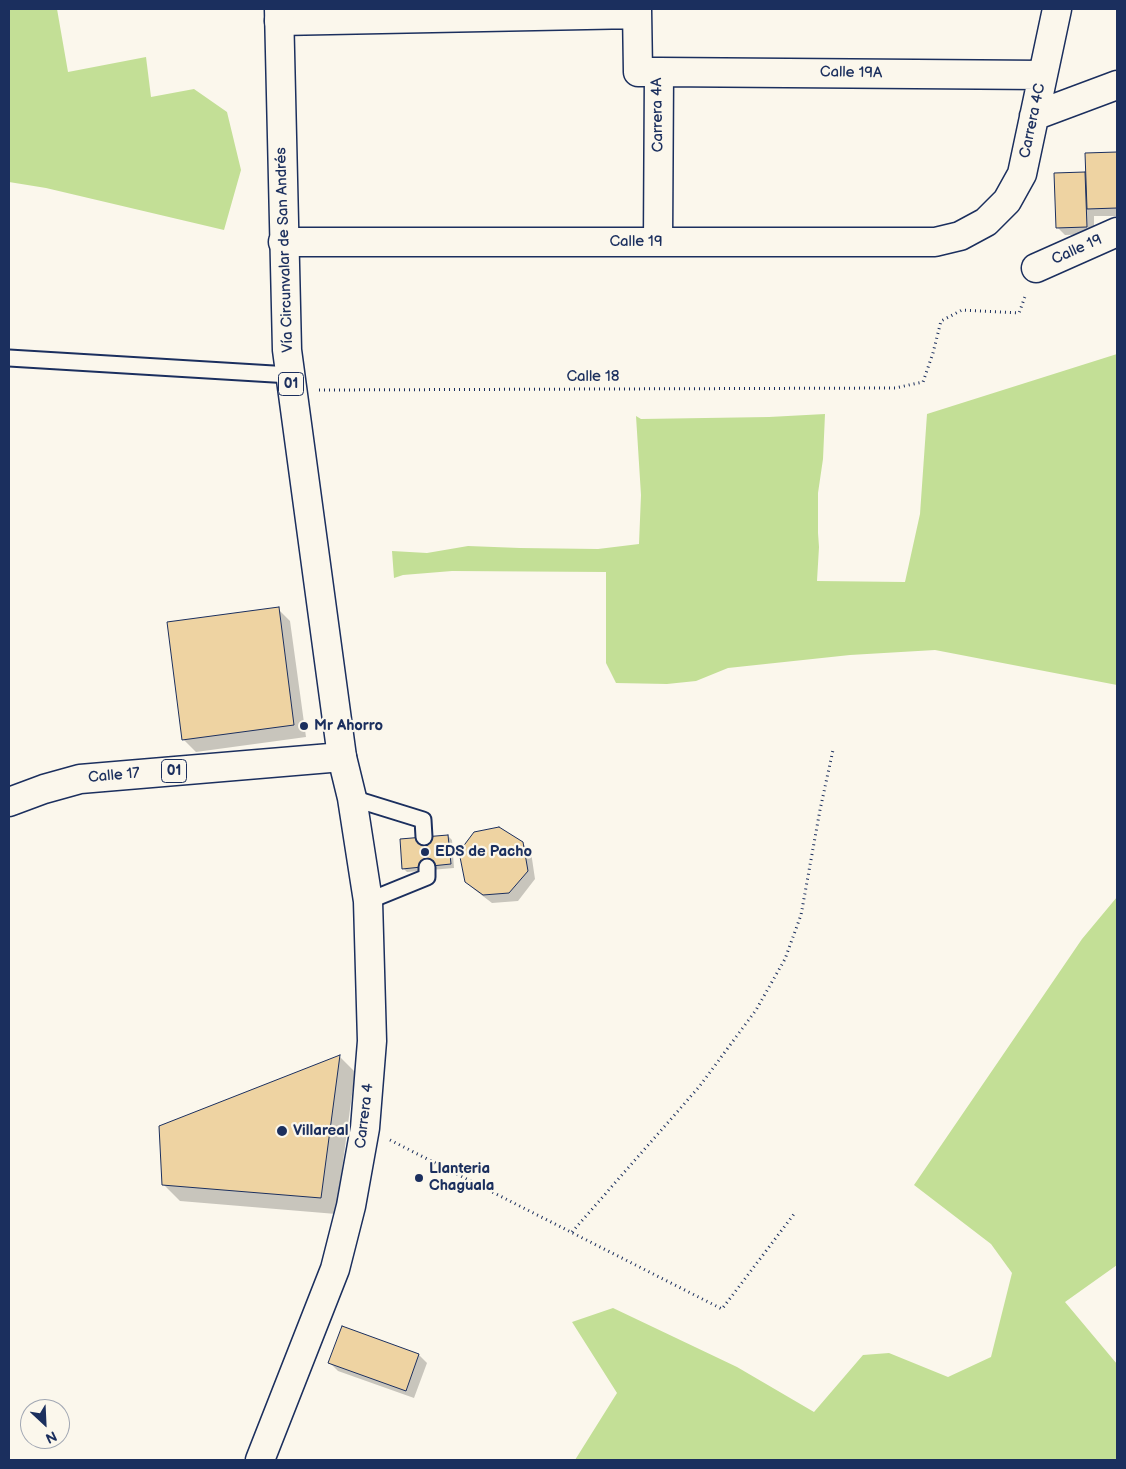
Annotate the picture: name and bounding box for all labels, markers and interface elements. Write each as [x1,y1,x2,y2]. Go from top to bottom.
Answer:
street label: Calle 19A [820,63,882,83]
street label: Carrera 4A [648,78,668,152]
street label: Carrera 4C [1016,82,1050,160]
street label: Vía Circunvalar de San Andrés [272,147,298,353]
street label: Calle 19 [1049,231,1105,269]
street label: Calle 19 [609,233,663,251]
street label: Calle 18 [566,368,620,386]
road number: 01 [278,372,304,396]
place label: Mr Ahorro [314,717,383,735]
marker: Mr Ahorro [298,720,310,732]
road number: 01 [162,759,186,782]
street label: Calle 17 [87,765,141,787]
place label: EDS de Pacho [435,843,532,861]
marker: EDS de Pacho [419,846,431,858]
street label: Carrera 4 [352,1082,378,1150]
place label: Villareal [293,1122,349,1140]
marker: Villareal [275,1124,289,1138]
place label: Llanteria Chaguala [429,1160,494,1195]
marker: Llanteria Chaguala [413,1172,425,1184]
north arrow [20,1399,70,1449]
text: N [43,1427,59,1447]

